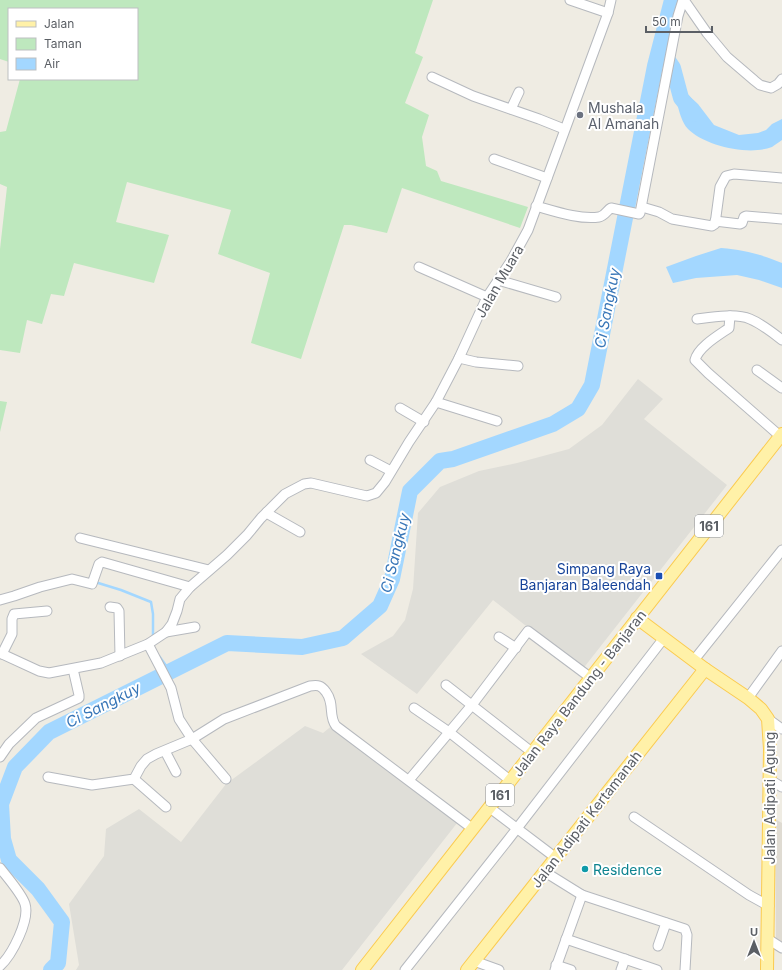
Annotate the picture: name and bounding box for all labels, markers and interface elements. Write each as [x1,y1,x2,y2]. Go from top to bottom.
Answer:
legend [8,8,138,80]
scale bar [646,8,712,34]
text: 50 m [652,14,681,29]
text: Jalan [44,16,74,31]
text: Taman [44,36,82,51]
text: Air [44,56,60,71]
place label: Mushala Al Amanah [588,99,659,132]
marker: Mushala Al Amanah [575,110,585,120]
street label: Jalan Muara [471,242,527,320]
water label: Ci Sangkuy [590,266,624,350]
water label: Ci Sangkuy [376,511,414,595]
road number: 161 [695,515,723,537]
place label: Simpang Raya Banjaran Baleendah [519,560,651,593]
marker: Simpang Raya Banjaran Baleendah [654,571,664,581]
street label: Jalan Raya Bandung - Banjaran [509,606,649,780]
water label: Ci Sangkuy [62,678,144,732]
street label: Jalan Adipati Agung [761,732,778,864]
street label: Jalan Adipati Kertamanah [527,747,645,891]
road number: 161 [486,784,514,806]
place label: Residence [593,861,662,878]
marker: Residence [580,864,590,874]
north arrow [734,922,774,962]
text: U [750,925,758,939]

